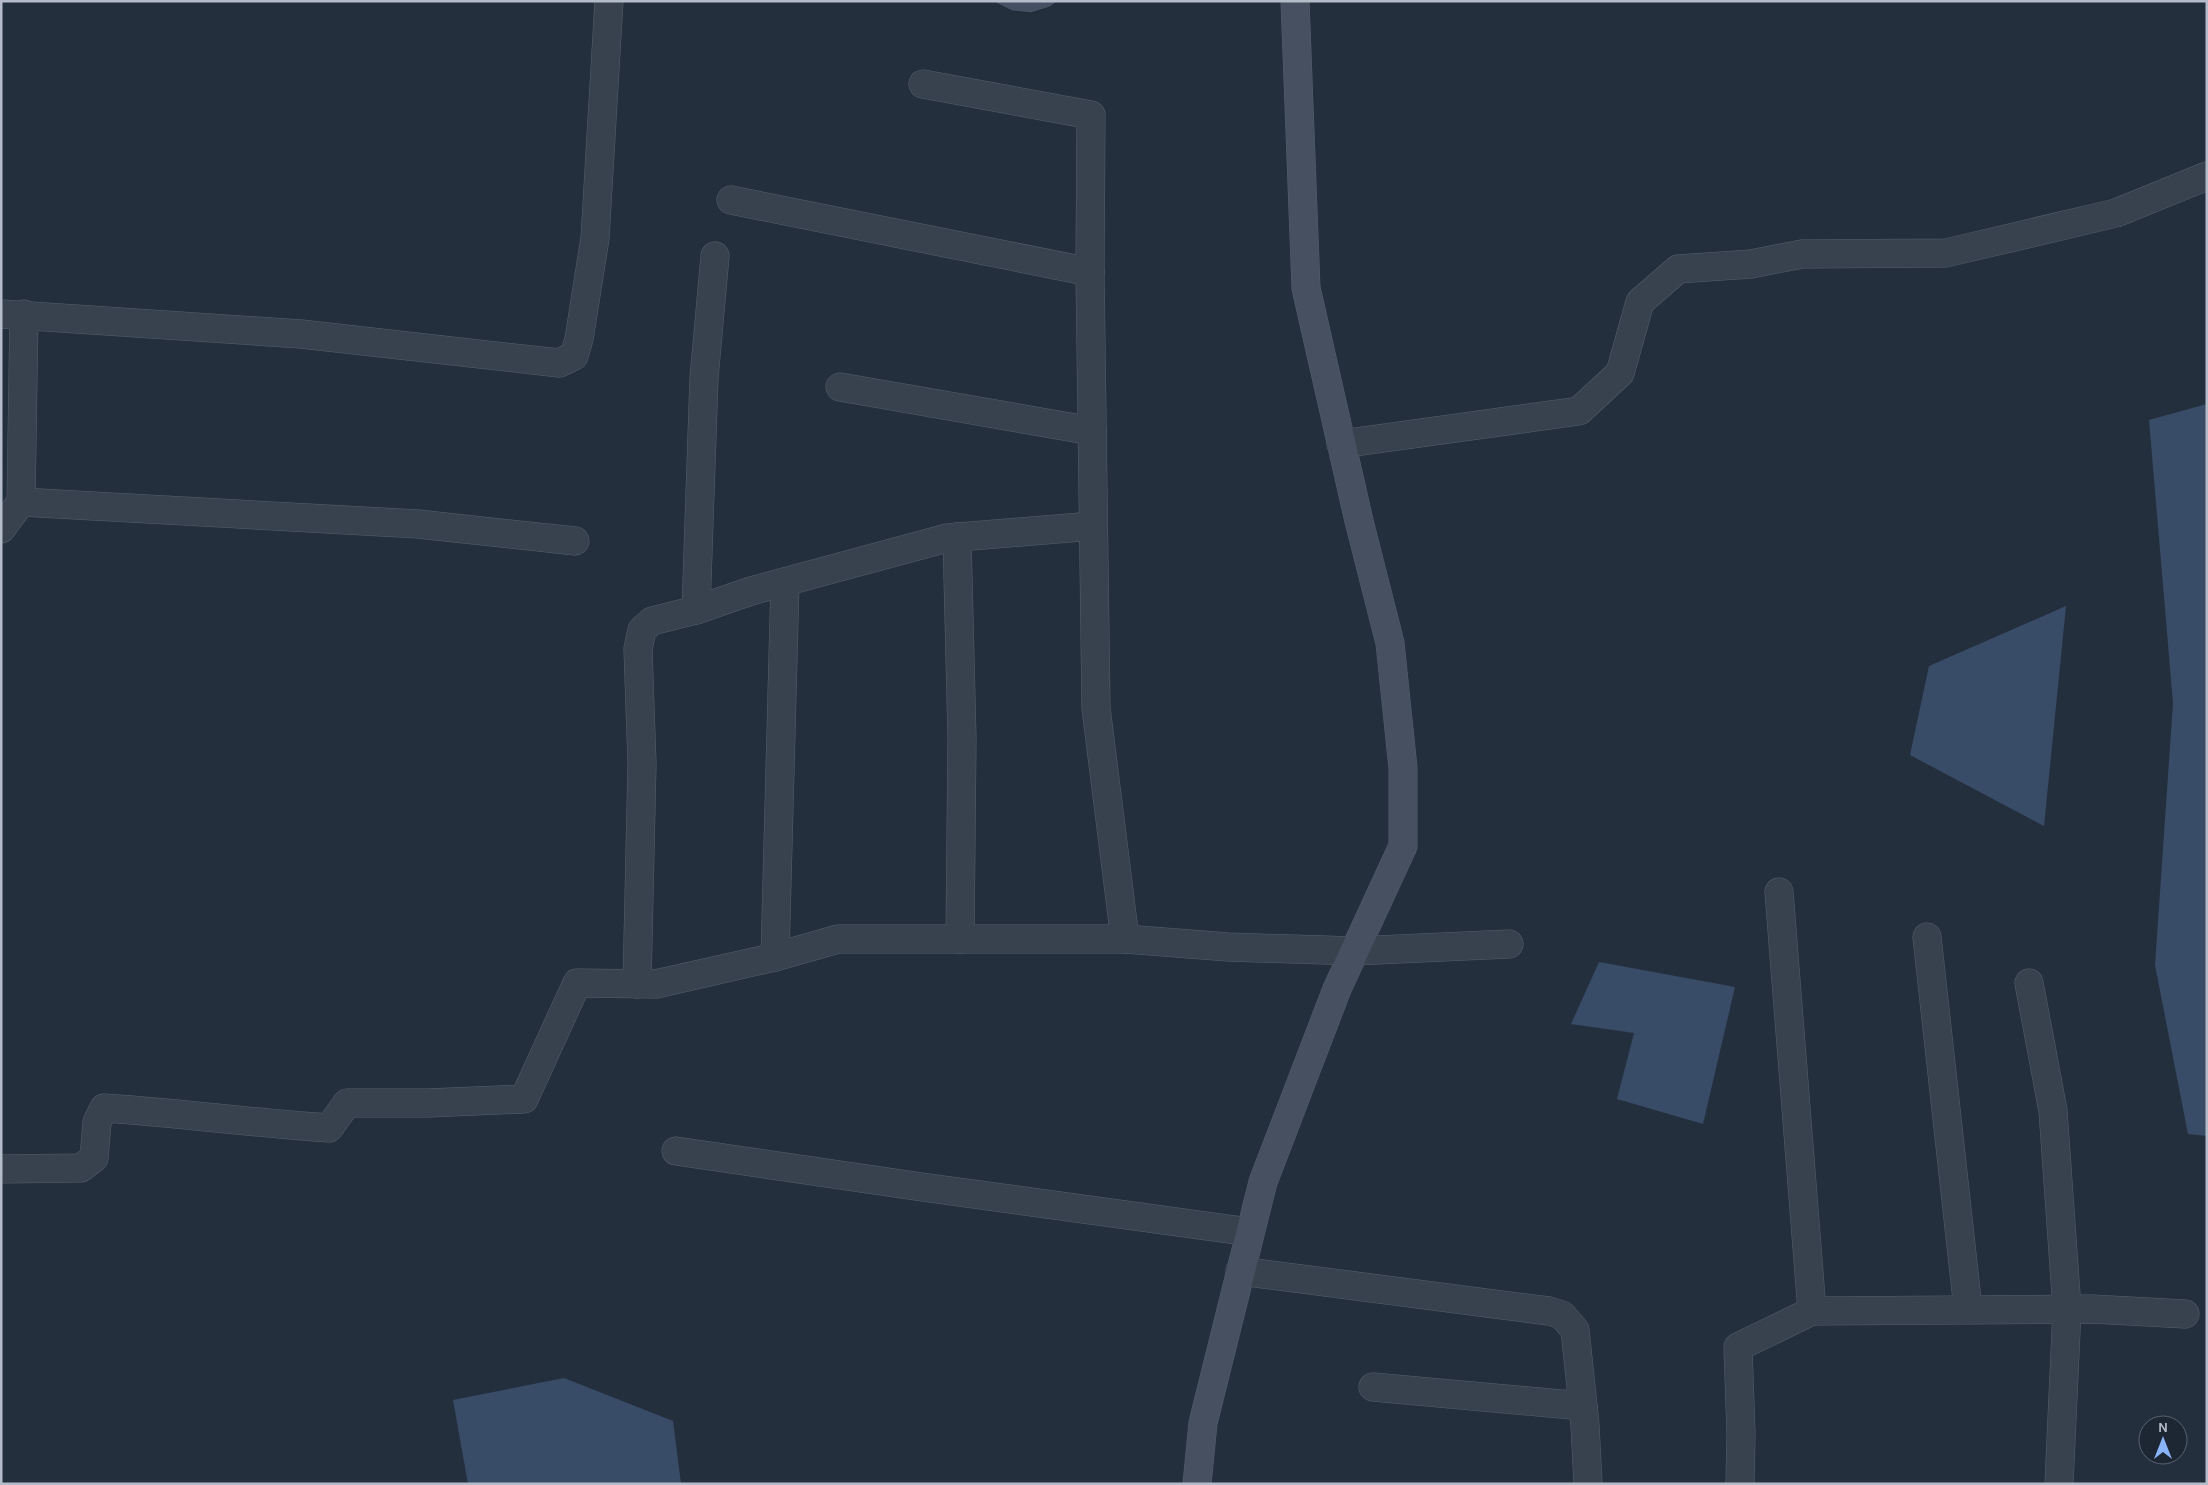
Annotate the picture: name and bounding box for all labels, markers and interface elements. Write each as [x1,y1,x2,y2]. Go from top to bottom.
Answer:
north arrow [2138,1415,2188,1465]
text: N [2158,1419,2168,1436]

